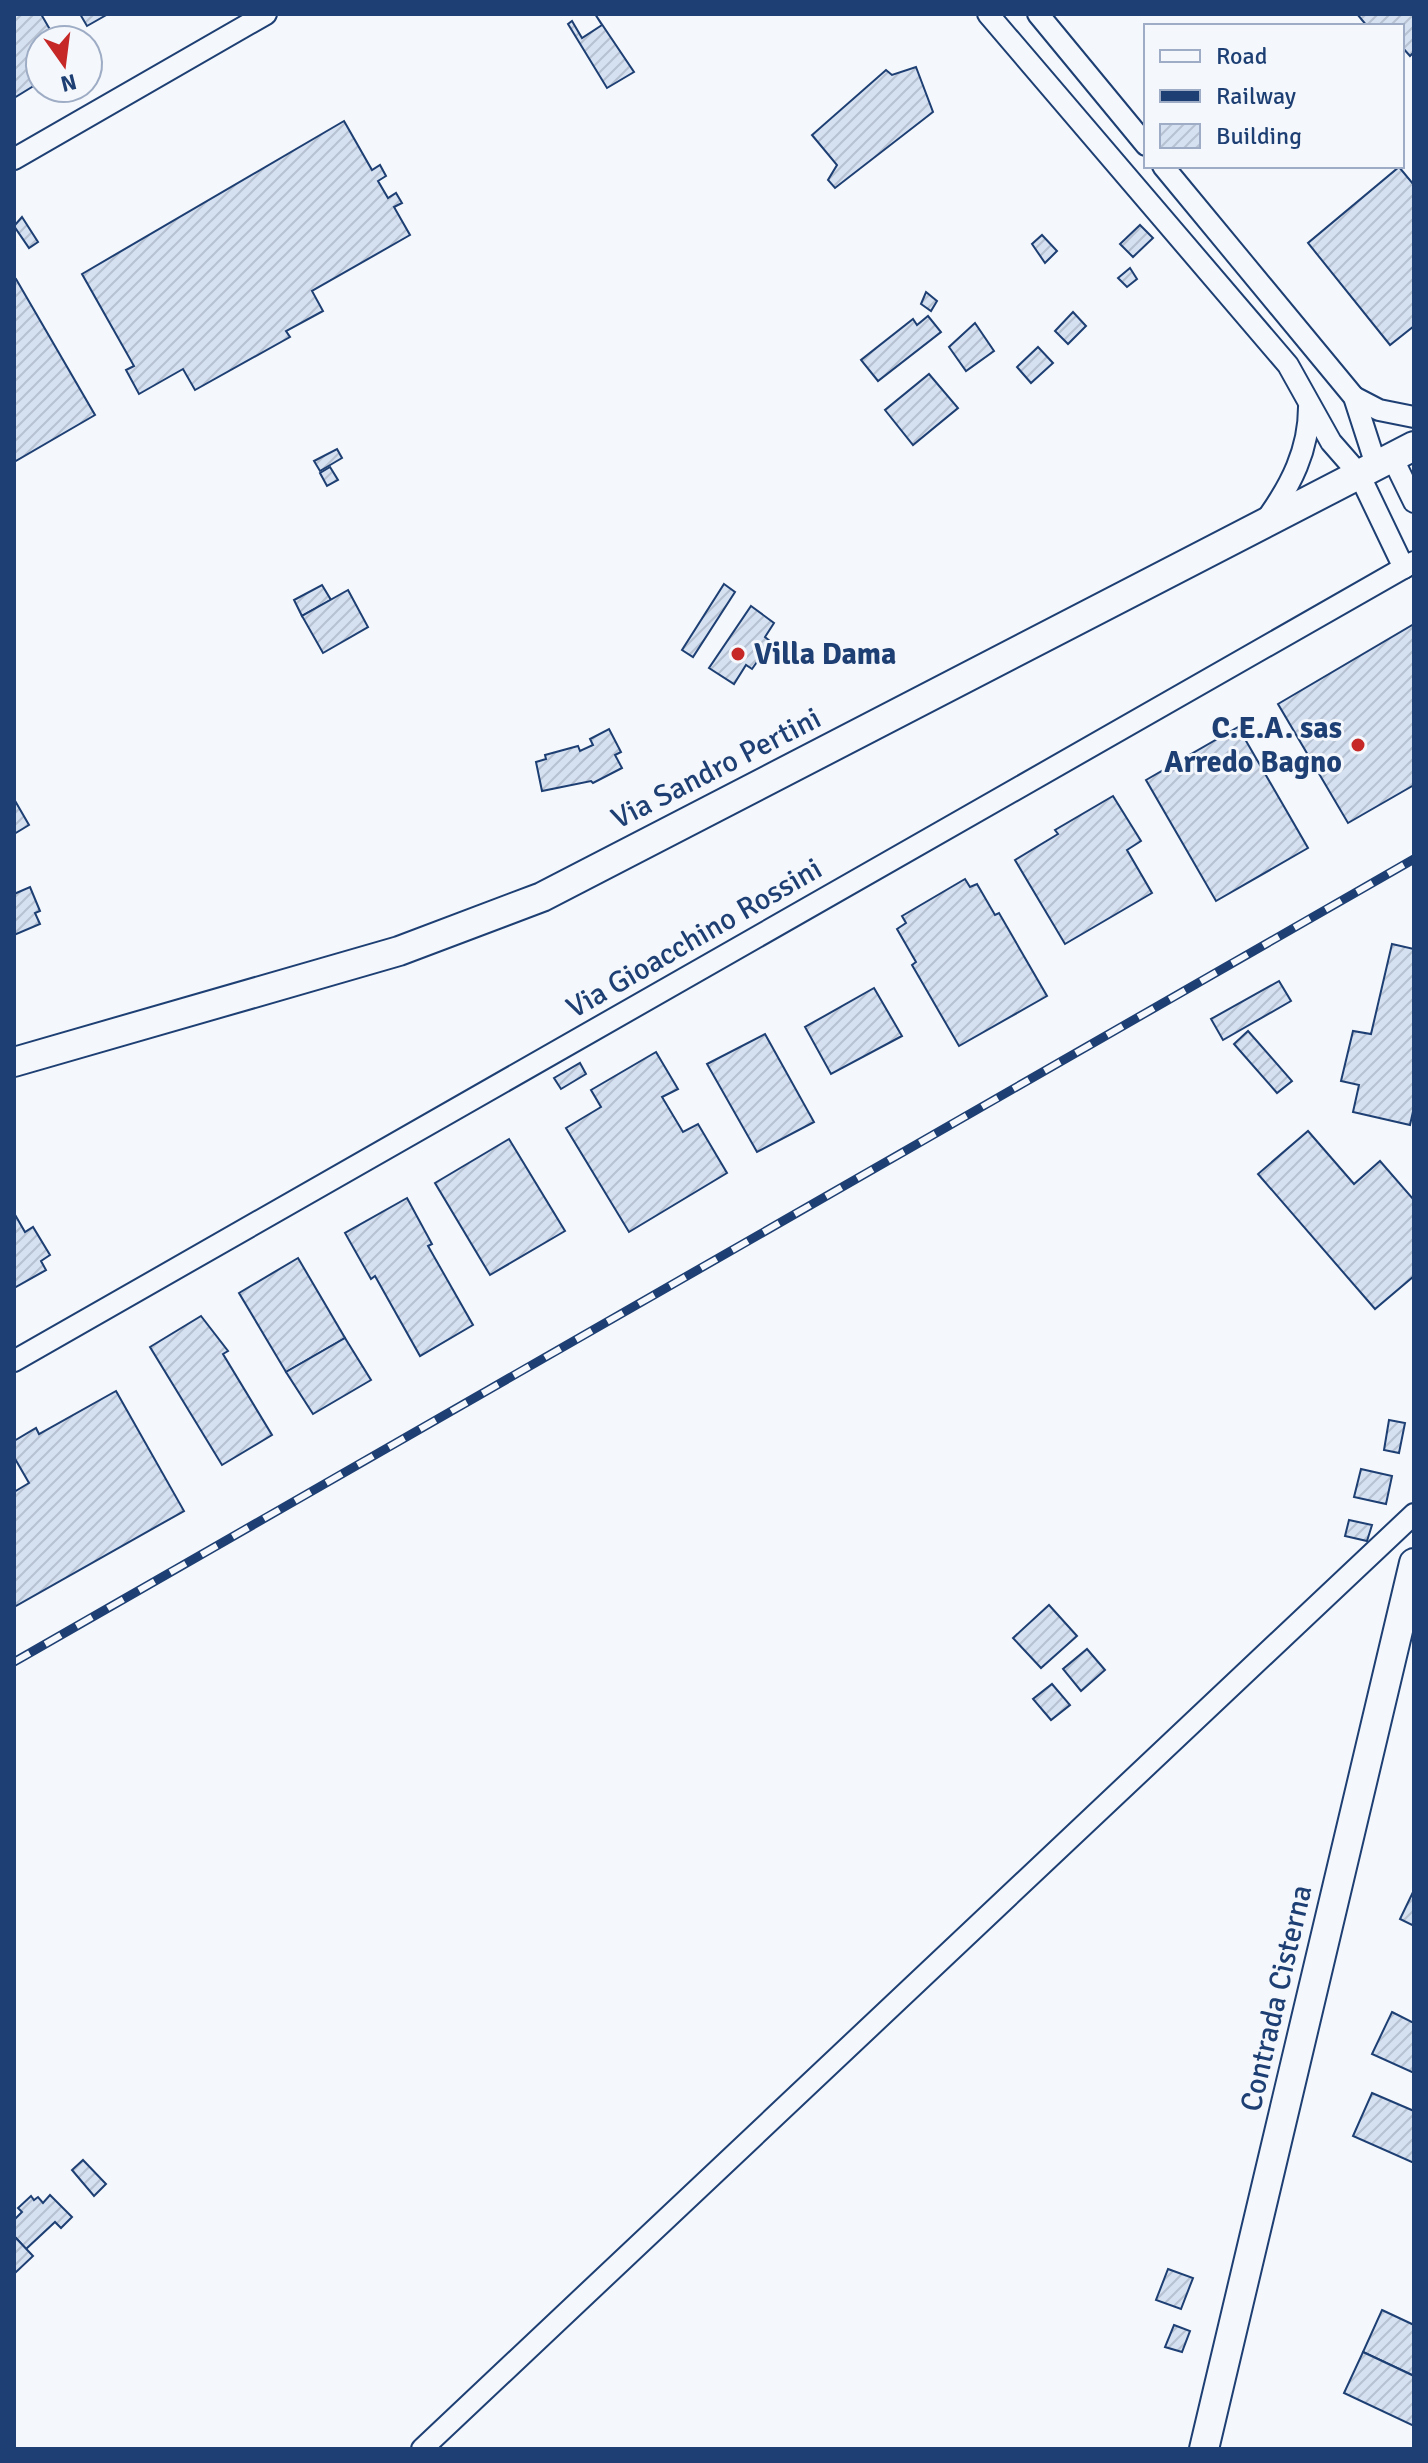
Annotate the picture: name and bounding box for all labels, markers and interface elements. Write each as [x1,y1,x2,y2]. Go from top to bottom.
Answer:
north arrow [24,24,104,104]
legend [1144,24,1404,168]
text: Road [1216,41,1267,71]
text: N [58,68,79,98]
text: Railway [1216,81,1296,111]
text: Building [1216,121,1302,151]
place label: Villa Dama [754,636,896,673]
marker: Villa Dama [729,645,747,663]
street label: Via Sandro Pertini [605,700,827,837]
place label: C.E.A. sas Arredo Bagno [1164,710,1342,781]
marker: C.E.A. sas Arredo Bagno [1349,736,1367,754]
street label: Via Gioacchino Rossini [560,850,828,1027]
street label: Contrada Cisterna [1232,1881,1321,2115]

